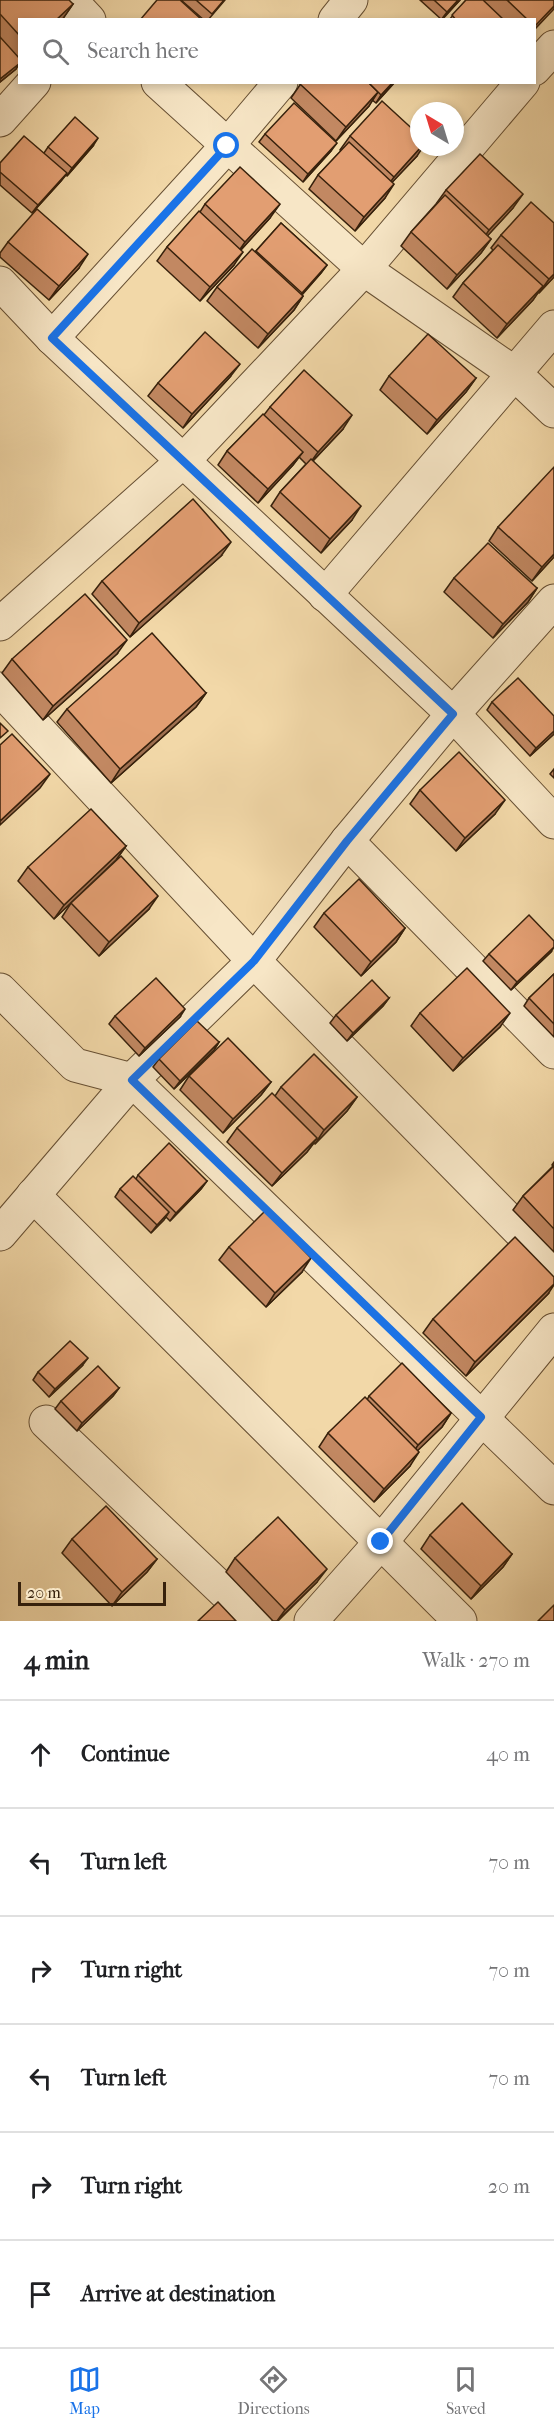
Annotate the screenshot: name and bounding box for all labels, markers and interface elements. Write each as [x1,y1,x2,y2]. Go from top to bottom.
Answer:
search box [18,18,536,84]
icon: search [39,35,72,68]
text: Search here [87,38,199,64]
north arrow [410,102,464,156]
route start [213,132,239,158]
route end [367,1528,393,1554]
scale bar [18,1579,166,1606]
text: 20 m [27,1583,61,1602]
text: 4 min [24,1645,89,1676]
text: Walk · 270 m [422,1649,530,1672]
icon: ahead [24,1738,57,1771]
text: Continue [81,1741,170,1767]
text: 40 m [486,1743,530,1766]
icon: left [24,1846,57,1879]
text: Turn left [81,1849,167,1875]
text: 70 m [488,1851,530,1874]
icon: right [24,1954,57,1987]
text: Turn right [81,1957,182,1983]
text: 70 m [488,1959,530,1982]
icon: left [24,2062,57,2095]
text: Turn left [81,2065,167,2091]
text: 70 m [488,2067,530,2090]
icon: right [24,2170,57,2203]
text: Turn right [81,2173,182,2199]
text: 20 m [488,2175,530,2198]
icon: arrive [24,2278,57,2311]
text: Arrive at destination [81,2281,275,2307]
tab: Map [68,2363,101,2418]
tab: Directions [238,2363,310,2418]
tab: Saved [446,2363,486,2418]

